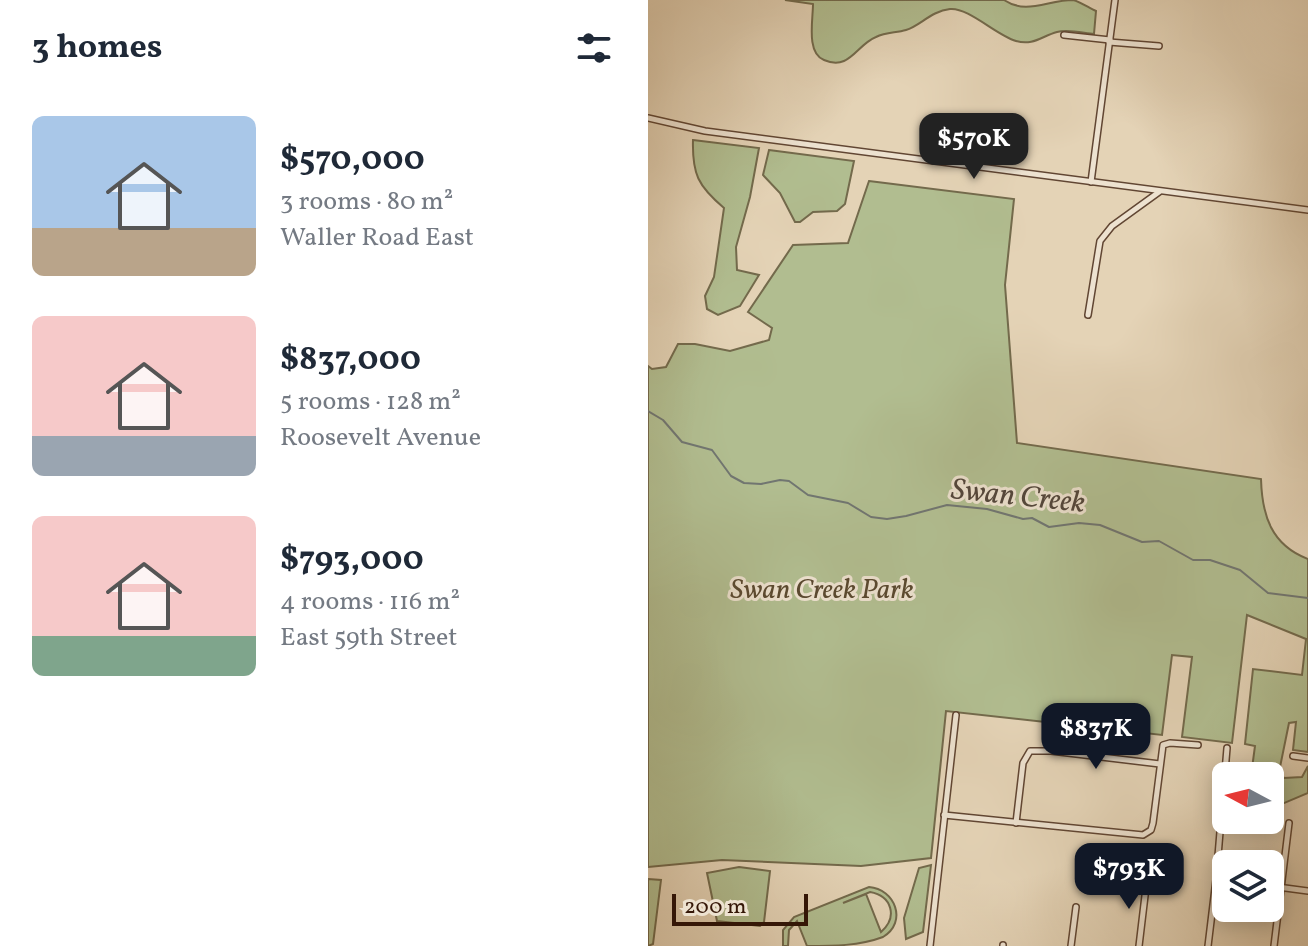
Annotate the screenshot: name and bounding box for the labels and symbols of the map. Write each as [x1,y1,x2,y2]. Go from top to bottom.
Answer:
pin: $570K [918,113,1030,181]
water label: Swan Creek [949,469,1087,525]
park label: Swan Creek Park [730,571,914,610]
pin: $837K [1040,703,1152,771]
north arrow [1212,762,1284,834]
pin: $793K [1073,843,1185,911]
scale bar [672,890,808,926]

